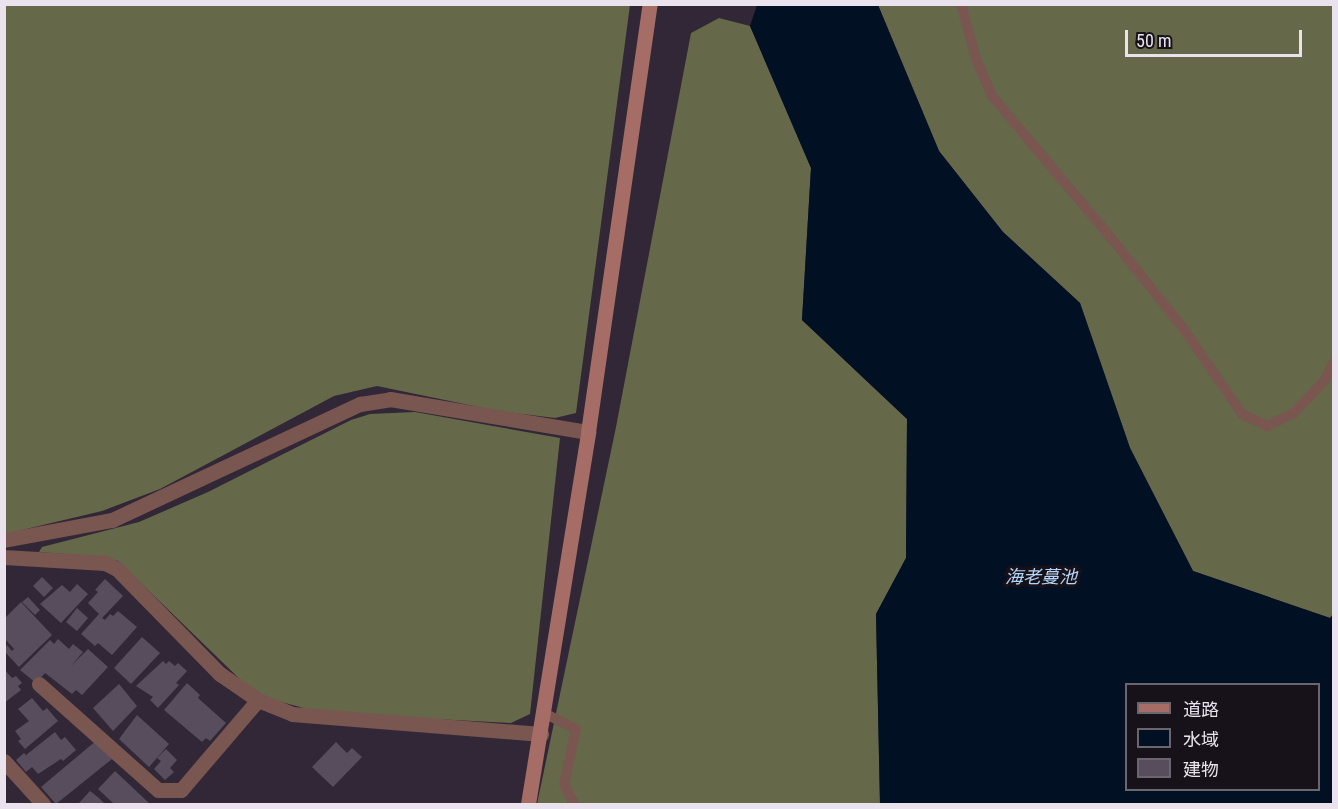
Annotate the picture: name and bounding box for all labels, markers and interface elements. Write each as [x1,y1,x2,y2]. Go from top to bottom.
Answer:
scale bar [1128,18,1305,56]
text: 50 m [1136,30,1171,51]
water label: 海老蔓池 [1005,566,1077,588]
legend [1125,683,1320,791]
text: 道路 [1183,699,1219,720]
text: 水域 [1183,729,1219,750]
text: 建物 [1183,759,1219,780]

